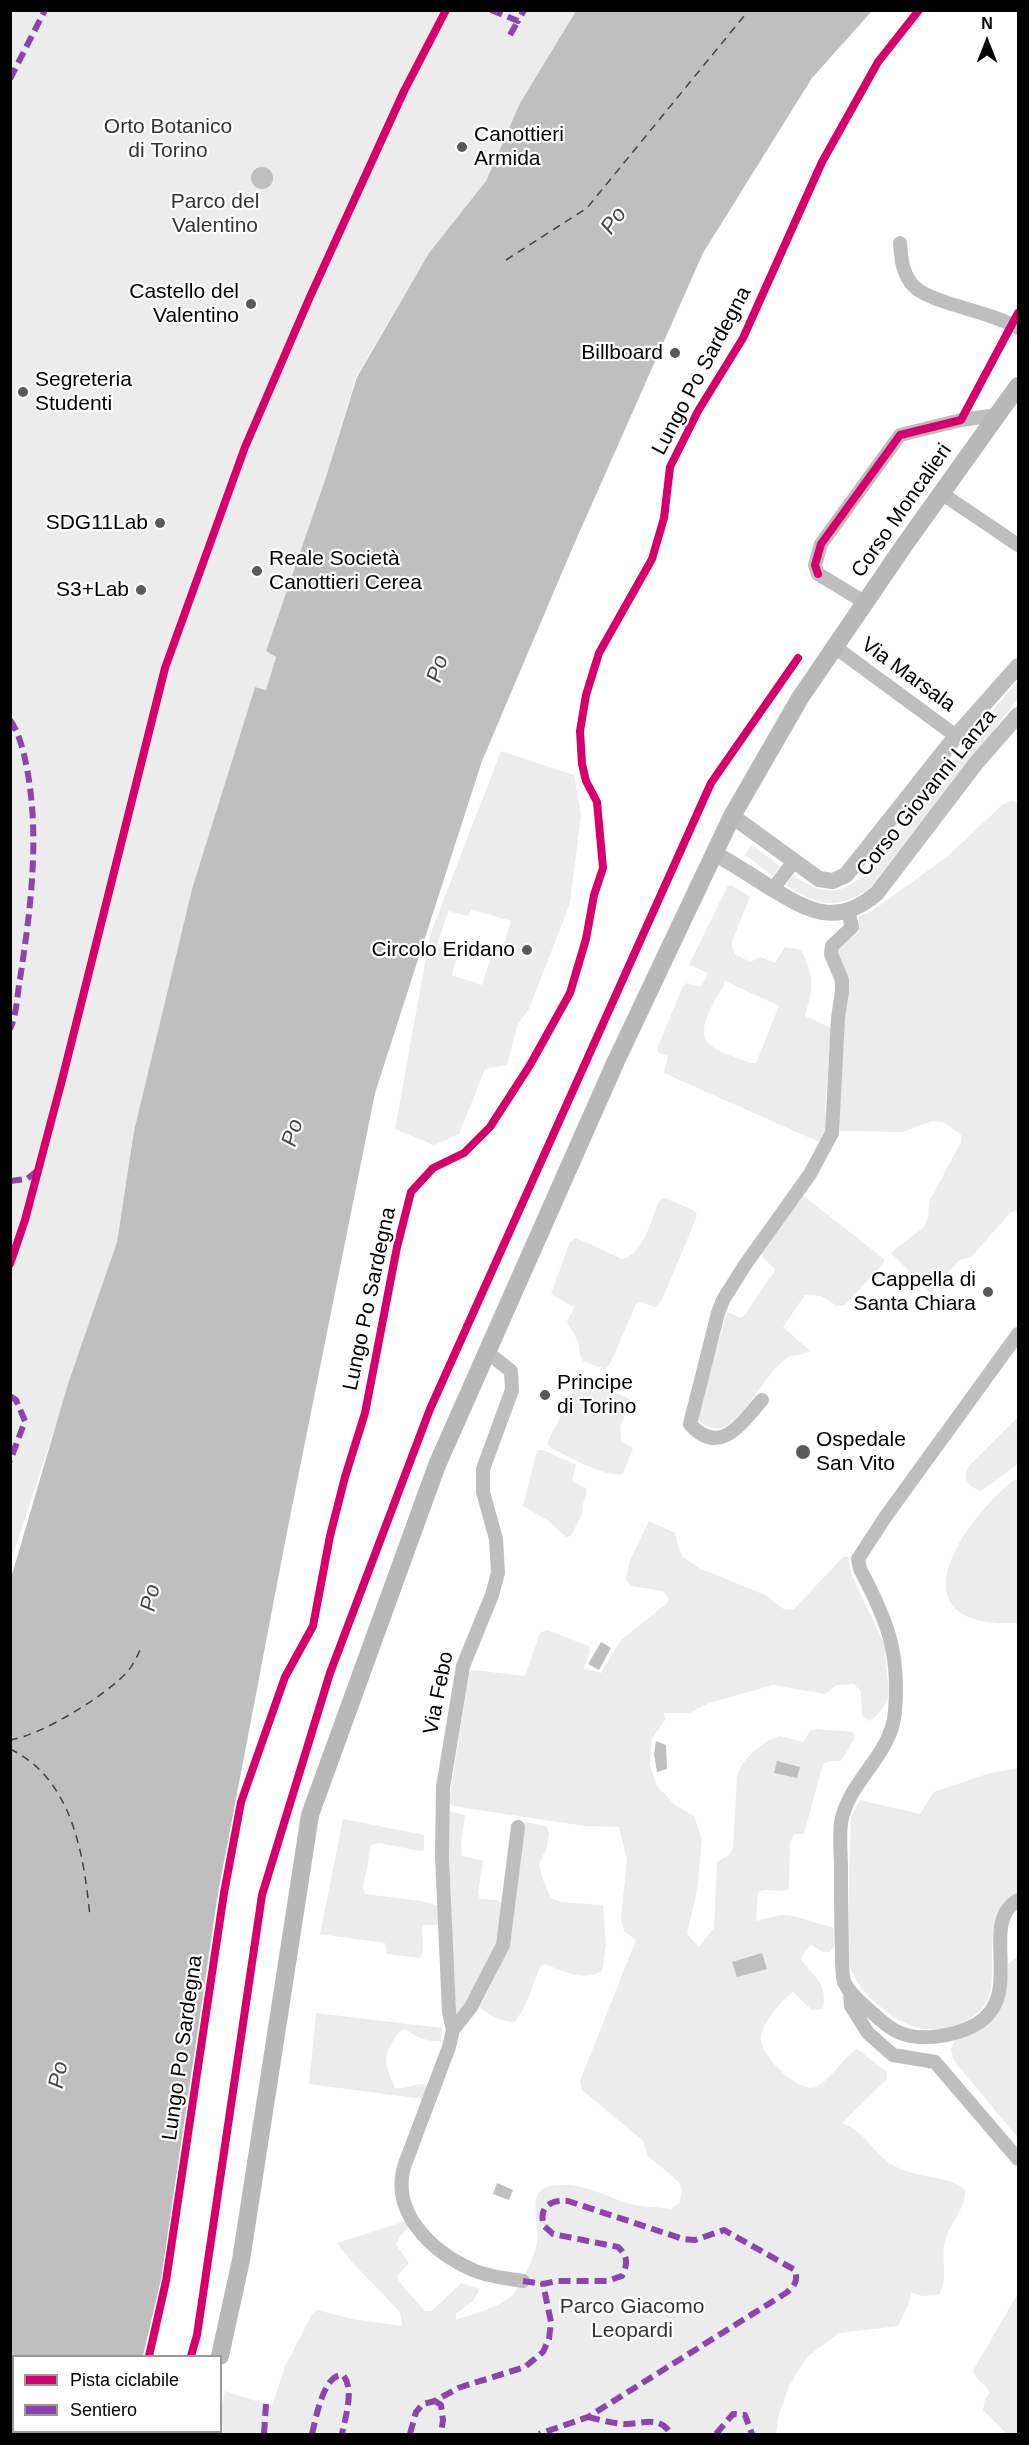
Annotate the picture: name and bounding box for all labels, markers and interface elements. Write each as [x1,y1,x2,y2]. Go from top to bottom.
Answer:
north arrow [957,12,1017,72]
text: N [981,15,993,32]
park label: Orto Botanico di Torino [104,114,232,164]
place label: Canottieri Armida [474,122,564,172]
marker: Canottieri Armida [455,140,469,154]
park label: Parco del Valentino [171,189,259,239]
water label: Po [595,202,633,240]
place label: Castello del Valentino [129,279,239,329]
street label: Lungo Po Sardegna [647,283,757,459]
marker: Castello del Valentino [244,297,258,311]
place label: Billboard [581,340,663,366]
marker: Billboard [668,346,682,360]
place label: Segreteria Studenti [35,367,132,417]
marker: Segreteria Studenti [16,385,30,399]
street label: Corso Moncalieri [846,439,958,583]
place label: SDG11Lab [46,510,148,536]
marker: SDG11Lab [153,516,167,530]
place label: Reale Società Canottieri Cerea [269,546,422,596]
marker: Reale Società Canottieri Cerea [250,564,264,578]
place label: S3+Lab [56,577,129,603]
marker: S3+Lab [134,583,148,597]
street label: Via Marsala [856,632,960,718]
water label: Po [421,652,455,686]
street label: Corso Giovanni Lanza [852,704,1002,882]
place label: Circolo Eridano [371,937,515,963]
marker: Circolo Eridano [520,943,534,957]
water label: Po [276,1116,310,1150]
street label: Lungo Po Sardegna [338,1205,402,1393]
place label: Cappella di Santa Chiara [853,1267,976,1317]
marker: Cappella di Santa Chiara [981,1285,995,1299]
place label: Principe di Torino [557,1370,636,1420]
marker: Principe di Torino [538,1388,552,1402]
place label: Ospedale San Vito [816,1427,906,1477]
marker: Ospedale San Vito [794,1443,812,1461]
water label: Po [135,1582,167,1614]
street label: Via Febo [419,1650,459,1736]
street label: Lungo Po Sardegna [158,1954,208,2142]
water label: Po [43,2059,75,2091]
park label: Parco Giacomo Leopardi [560,2294,704,2344]
legend [12,2355,222,2433]
text: Pista ciclabile [70,2370,179,2390]
text: Sentiero [70,2400,137,2420]

